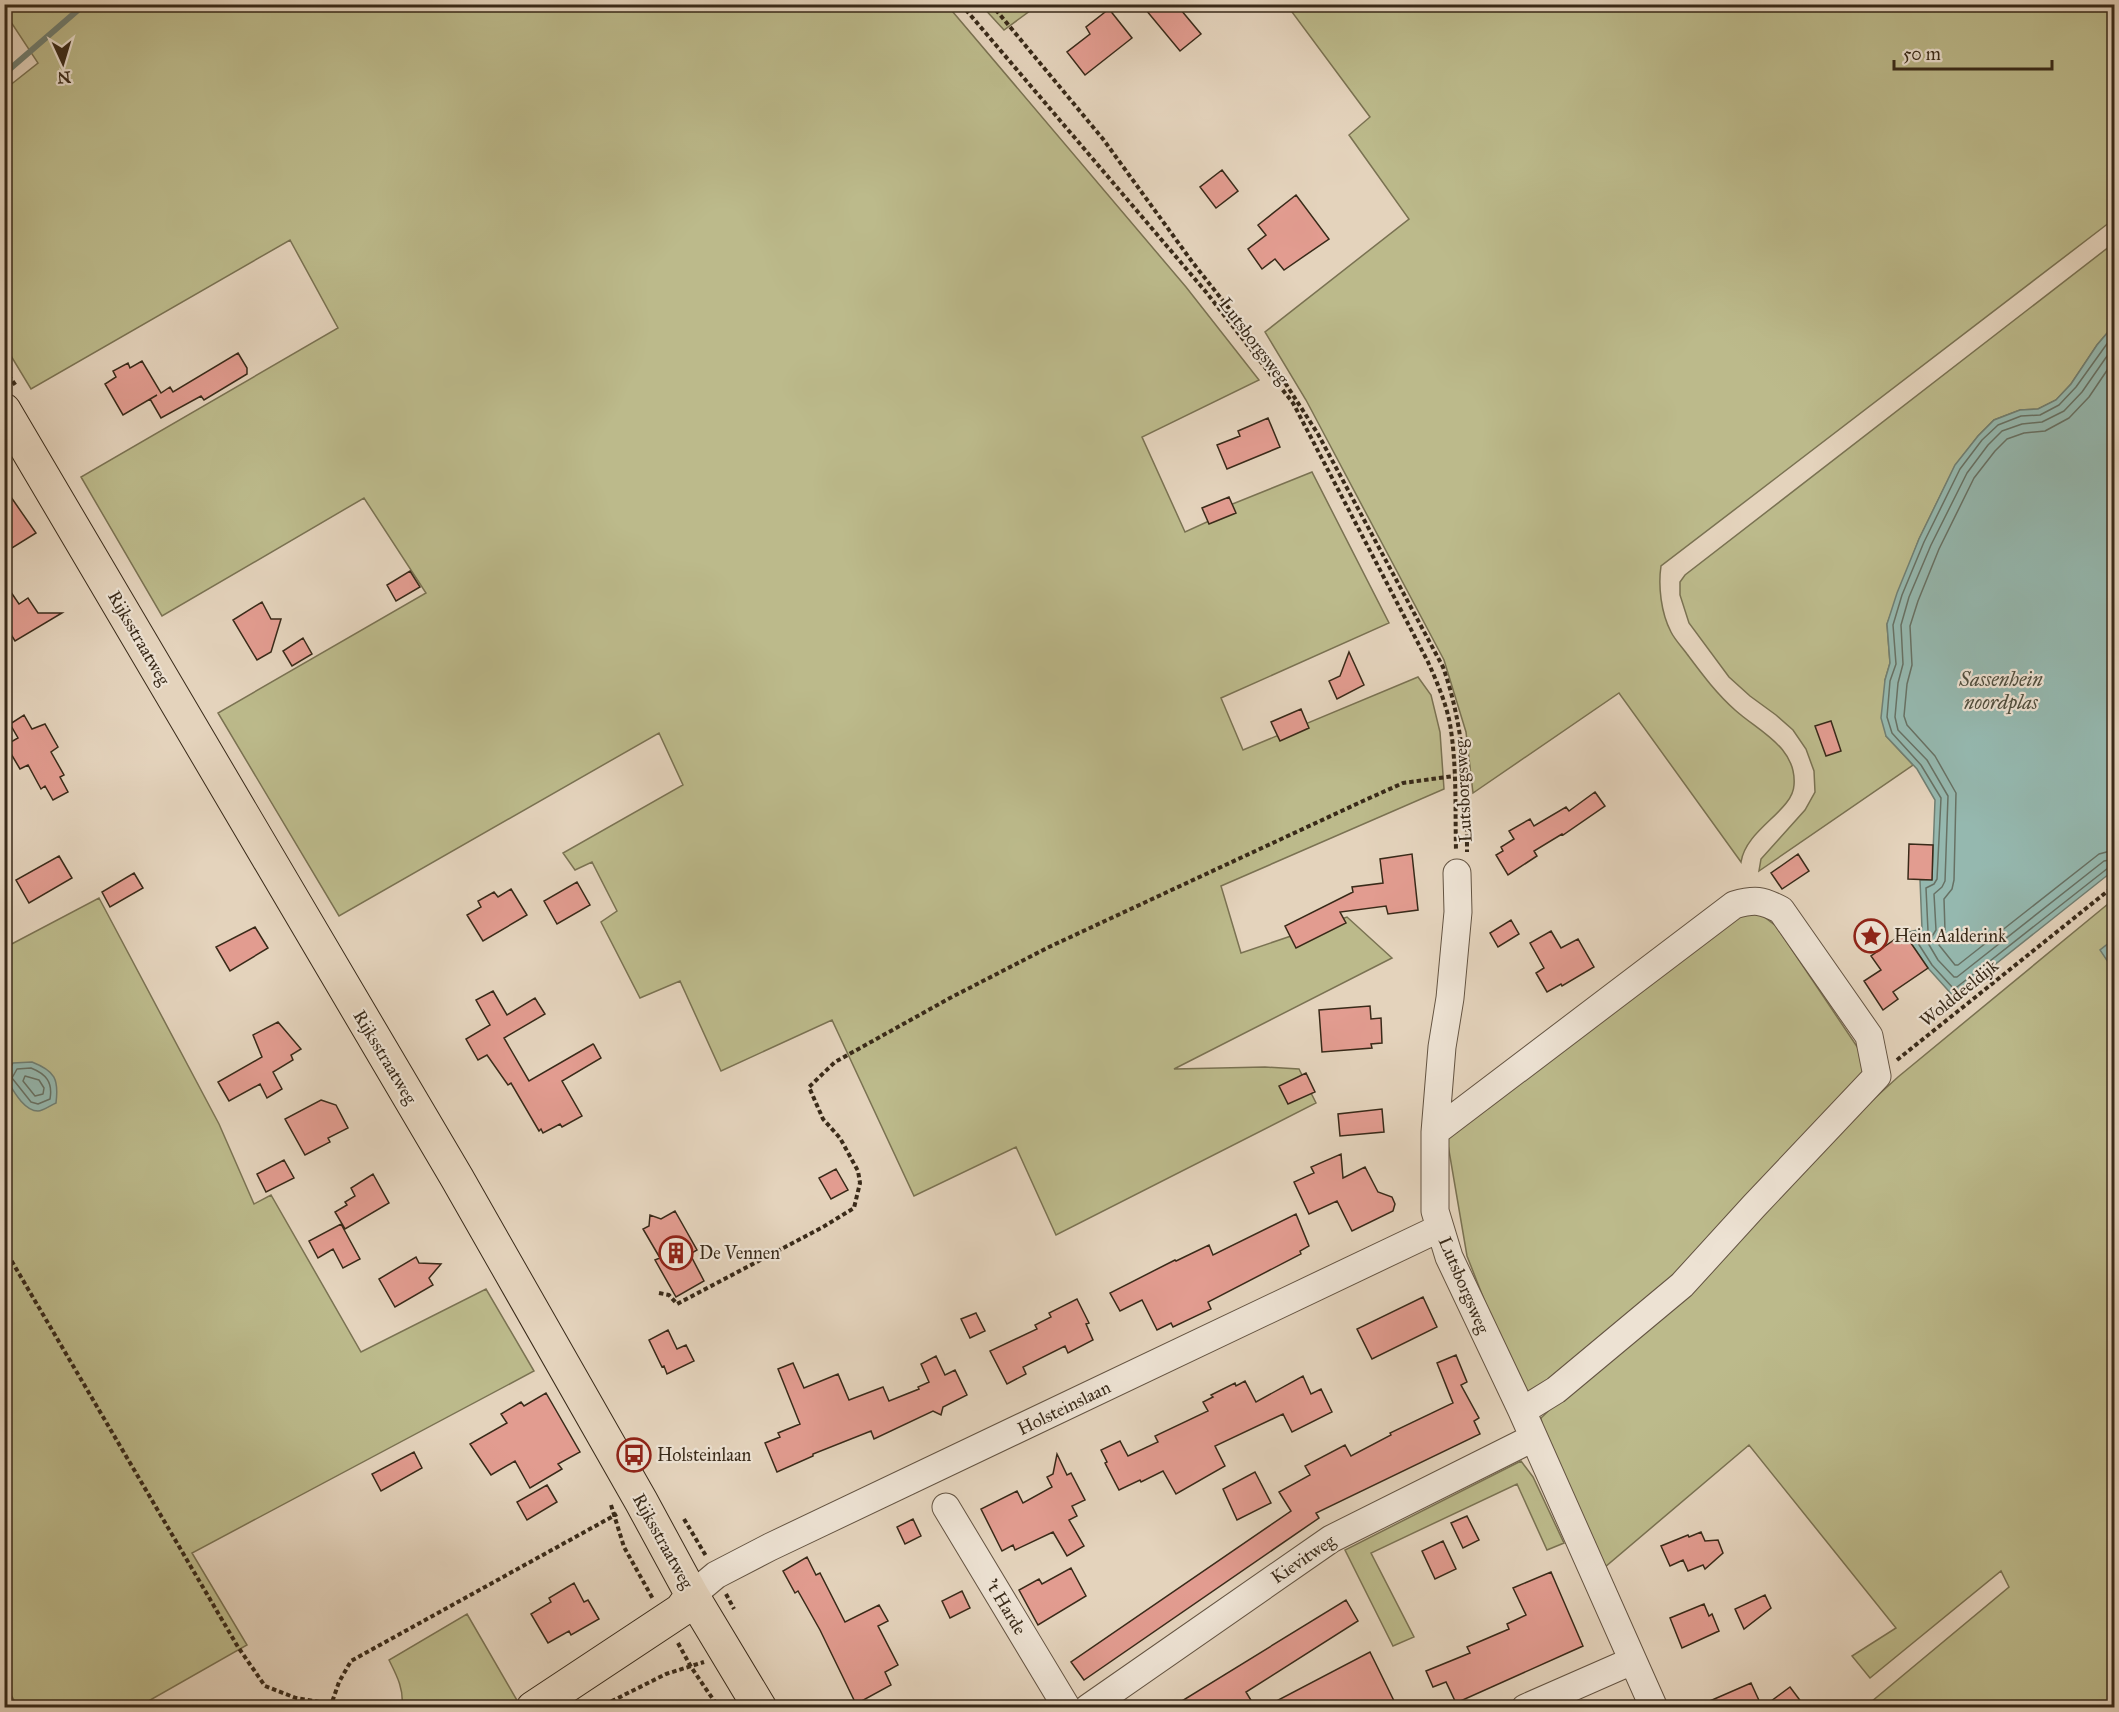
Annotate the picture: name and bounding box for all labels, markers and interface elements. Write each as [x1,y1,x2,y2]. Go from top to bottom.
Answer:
north arrow [33,33,93,93]
scale bar [1894,33,2052,71]
text: 50 m [1903,43,1941,65]
text: N [56,68,71,87]
street label: Lutsborgsweg [1213,293,1294,390]
street label: Rijksstraatweg [102,587,175,690]
water label: Sassenhein noordplas [1958,667,2043,715]
street label: Lutsborgsweg [1449,738,1478,843]
place icon: Hein Aalderink [1853,918,1889,954]
place label: Hein Aalderink [1894,925,2007,947]
street label: Wolddeeldijk [1915,954,2003,1031]
street label: Rijksstraatweg [348,1006,422,1109]
street label: Lutsborgsweg [1433,1233,1494,1338]
building icon: De Vennen [658,1235,694,1271]
place label: De Vennen [699,1242,780,1264]
street label: Holsteinslaan [1014,1376,1114,1440]
bus stop icon: Holsteinlaan [616,1437,652,1473]
place label: Holsteinlaan [657,1444,752,1466]
street label: Rijksstraatweg [627,1489,699,1594]
street label: Kievitweg [1267,1529,1340,1589]
street label: 't Harde [981,1575,1031,1639]

